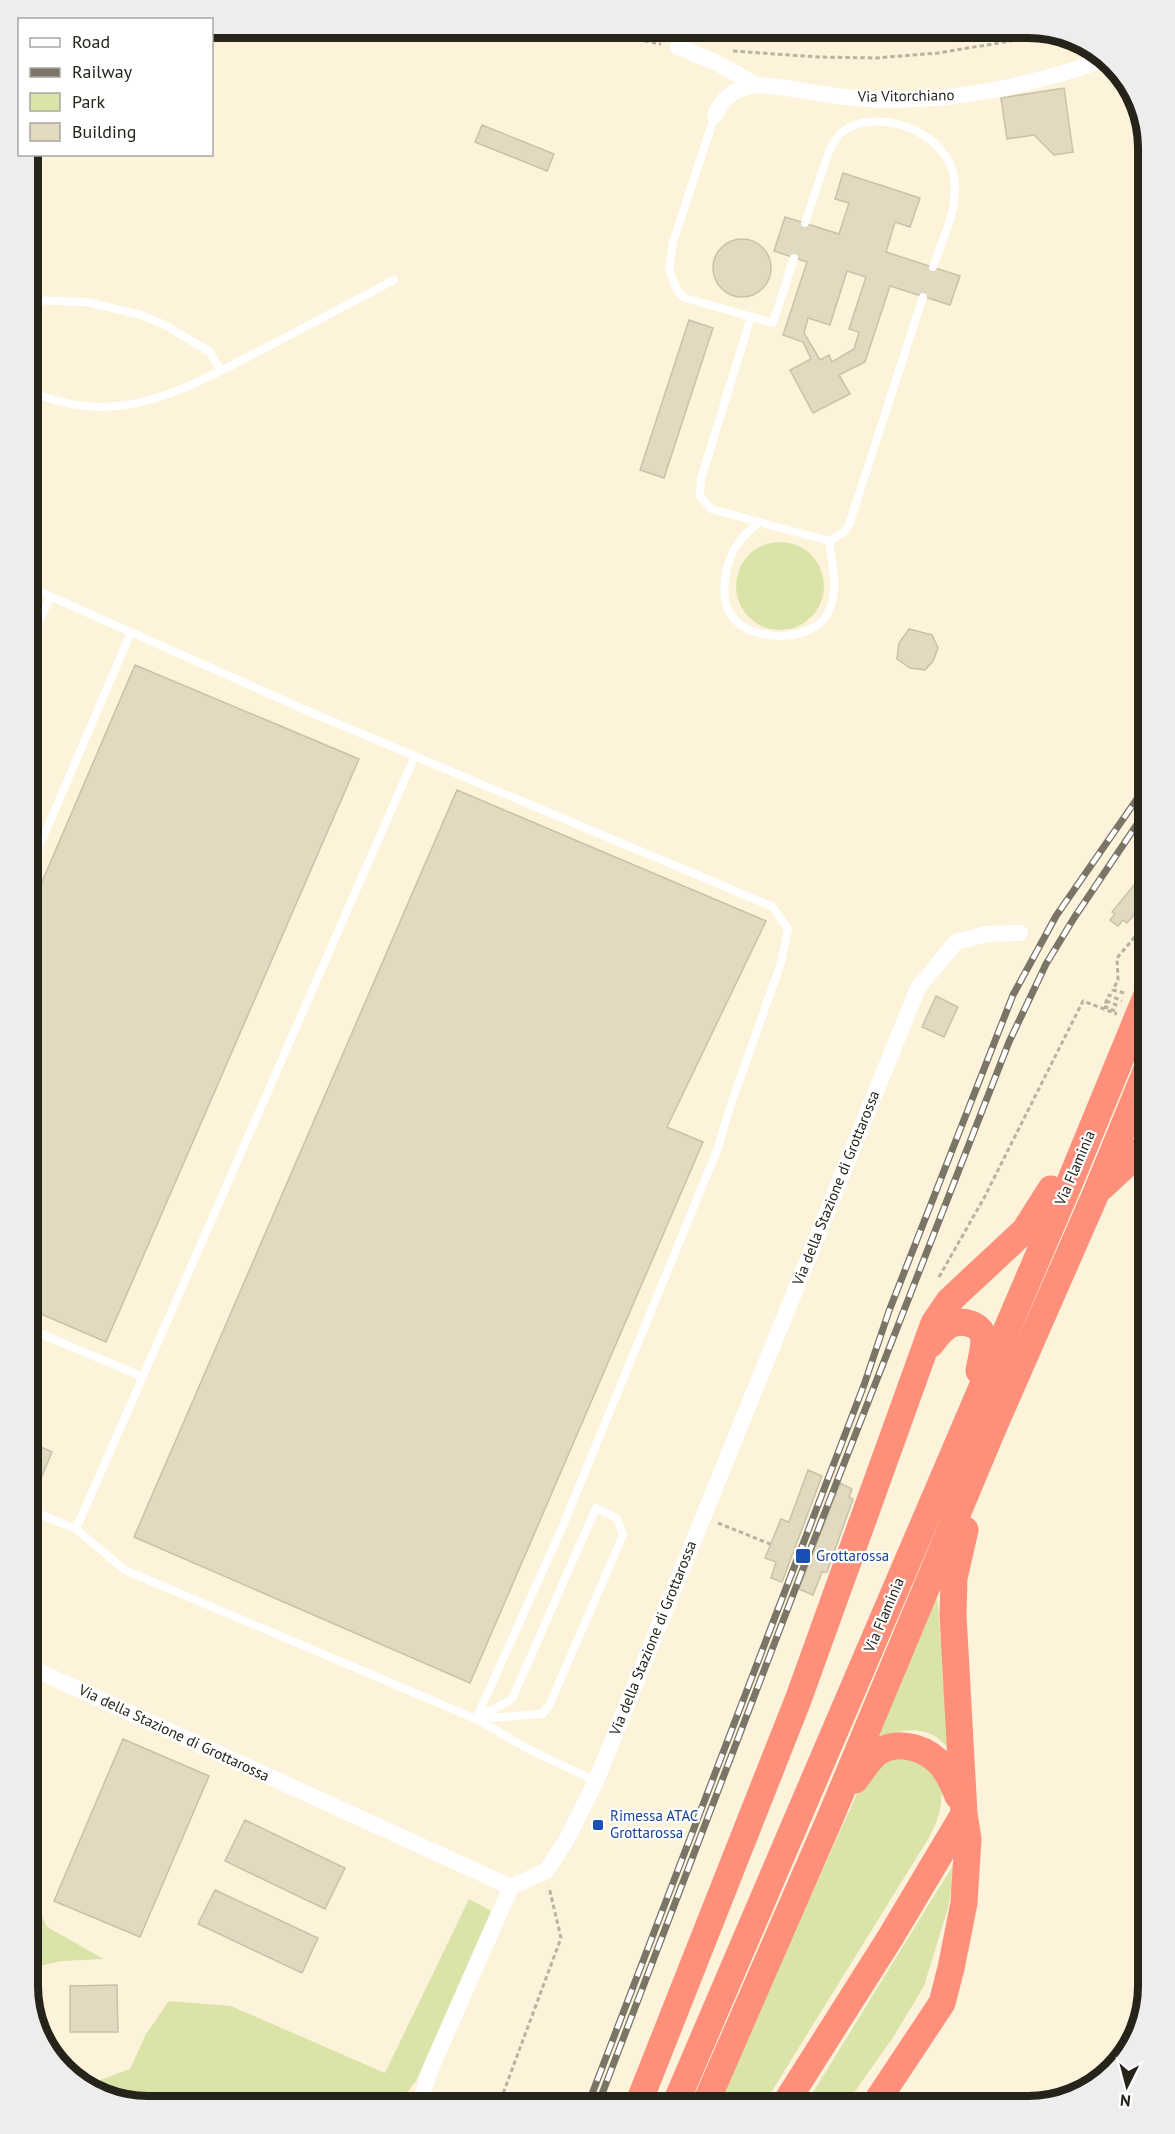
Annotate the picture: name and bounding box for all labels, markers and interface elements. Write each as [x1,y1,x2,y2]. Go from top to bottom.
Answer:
legend [18,18,213,156]
text: Road [72,30,110,53]
text: Railway [72,60,133,83]
street label: Via Vitorchiano [856,85,955,106]
text: Park [72,90,105,113]
text: Building [72,120,136,143]
street label: Via della Stazione di Grottarossa [787,1088,883,1289]
street label: Via Flaminia [1050,1128,1099,1209]
street label: Via della Stazione di Grottarossa [604,1538,700,1739]
place label: Grottarossa [816,1546,889,1565]
marker: Grottarossa [794,1547,812,1565]
street label: Via Flaminia [859,1575,908,1656]
street label: Via della Stazione di Grottarossa [75,1680,273,1785]
place label: Rimessa ATAC Grottarossa [610,1806,698,1842]
marker: Rimessa ATAC Grottarossa [591,1818,605,1832]
north arrow [1097,2056,1157,2116]
text: N [1119,2090,1132,2111]

